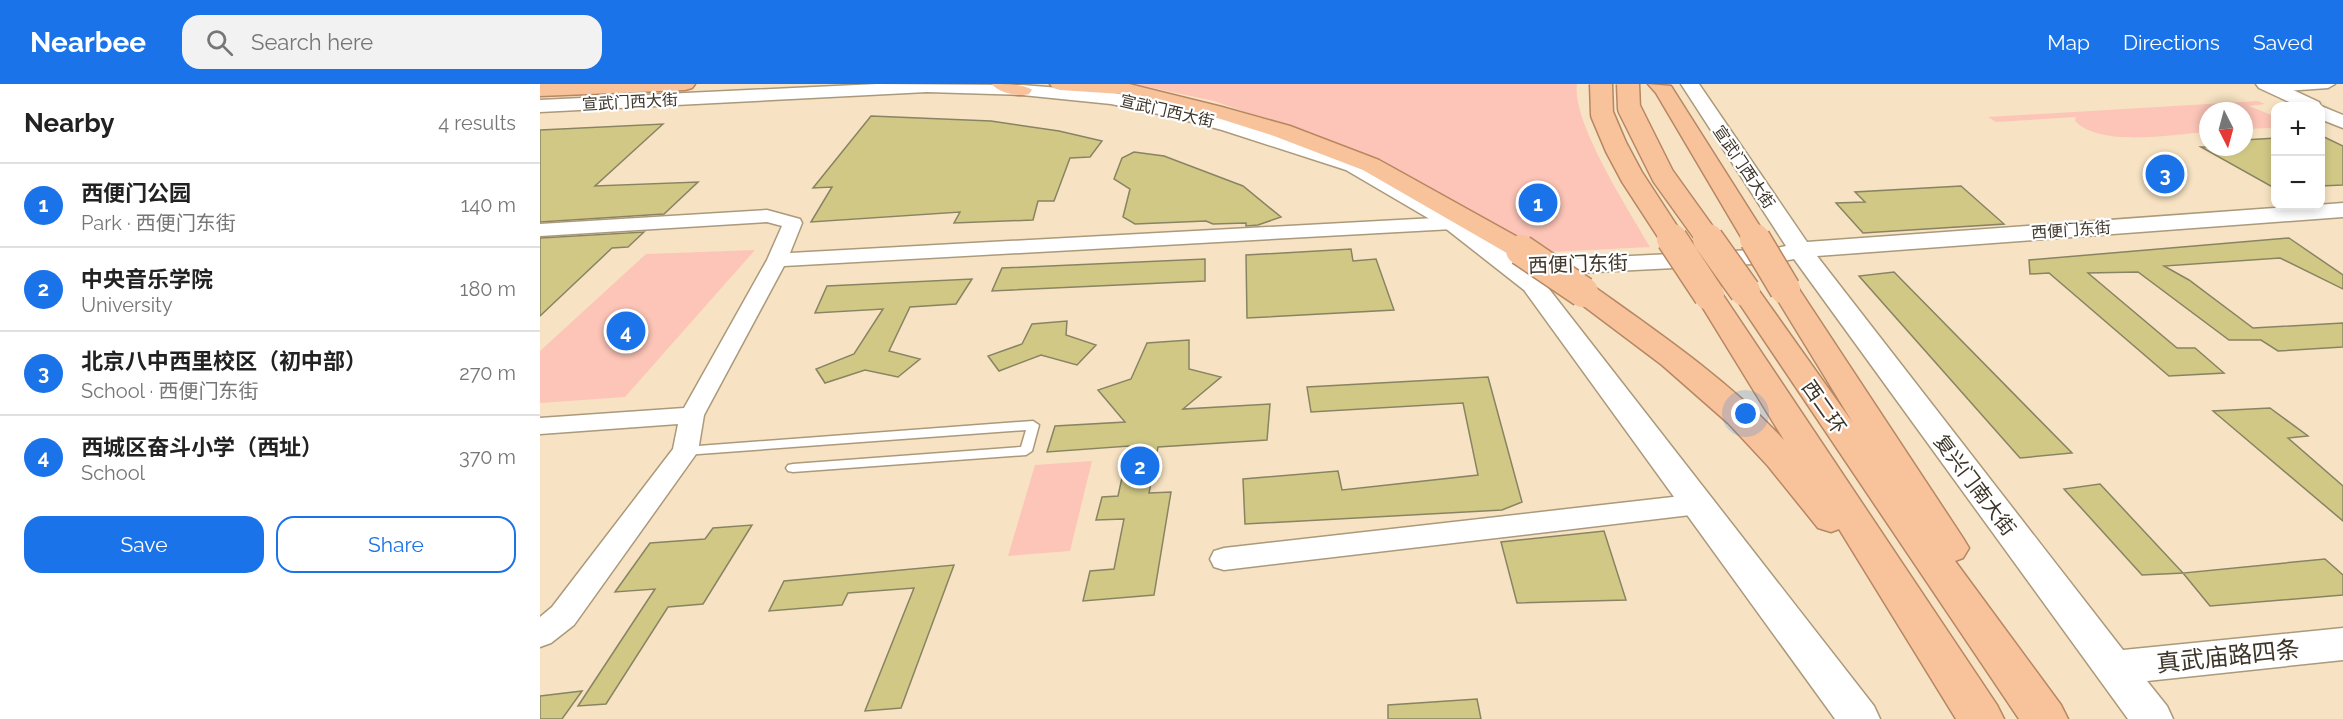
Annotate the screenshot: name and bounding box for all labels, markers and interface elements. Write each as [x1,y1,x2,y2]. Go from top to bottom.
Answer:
search box [182,15,602,69]
text: Nearbee [30,26,146,59]
icon: search [203,26,236,59]
text: Search here [251,29,373,55]
text: Map [2047,30,2090,55]
text: Directions [2123,30,2220,55]
text: Saved [2253,30,2313,55]
street label: 宣武门西大街 [582,90,678,114]
street label: 宣武门西大街 [1118,91,1216,131]
north arrow [2199,102,2253,156]
map controls [2271,102,2325,210]
button: + [2271,102,2325,156]
text: Nearby [24,108,114,138]
text: 4 results [438,111,516,135]
street label: 宣武门西大街 [1709,122,1779,212]
pin: 3 [2146,152,2184,196]
button: − [2271,156,2325,210]
text: 西便门公园 [81,180,191,206]
pin: 1 [1518,180,1558,226]
text: 1 [39,193,48,217]
text: 140 m [461,193,516,217]
text: Park · 西便门东街 [81,211,236,235]
street label: 西便门东街 [2030,218,2112,242]
street label: 西便门东街 [1528,250,1628,278]
text: 中央音乐学院 [81,266,213,292]
text: 2 [38,277,49,301]
text: 180 m [460,277,516,301]
text: University [81,293,173,317]
pin: 4 [606,308,646,354]
text: 北京八中西里校区（初中部） [81,348,367,374]
text: 3 [38,361,49,385]
text: 270 m [459,361,516,385]
street label: 西二环 [1797,376,1851,438]
text: School · 西便门东街 [81,379,258,403]
your location [1731,399,1760,428]
street label: 复兴门南大街 [1929,430,2021,540]
text: 西城区奋斗小学（西址） [81,434,323,460]
pin: 2 [1120,444,1160,488]
text: 4 [38,445,49,469]
text: 370 m [459,445,516,469]
text: School [81,461,145,485]
button: Save [24,516,264,573]
button: Share [276,516,516,573]
street label: 真武庙路四条 [2155,634,2301,678]

